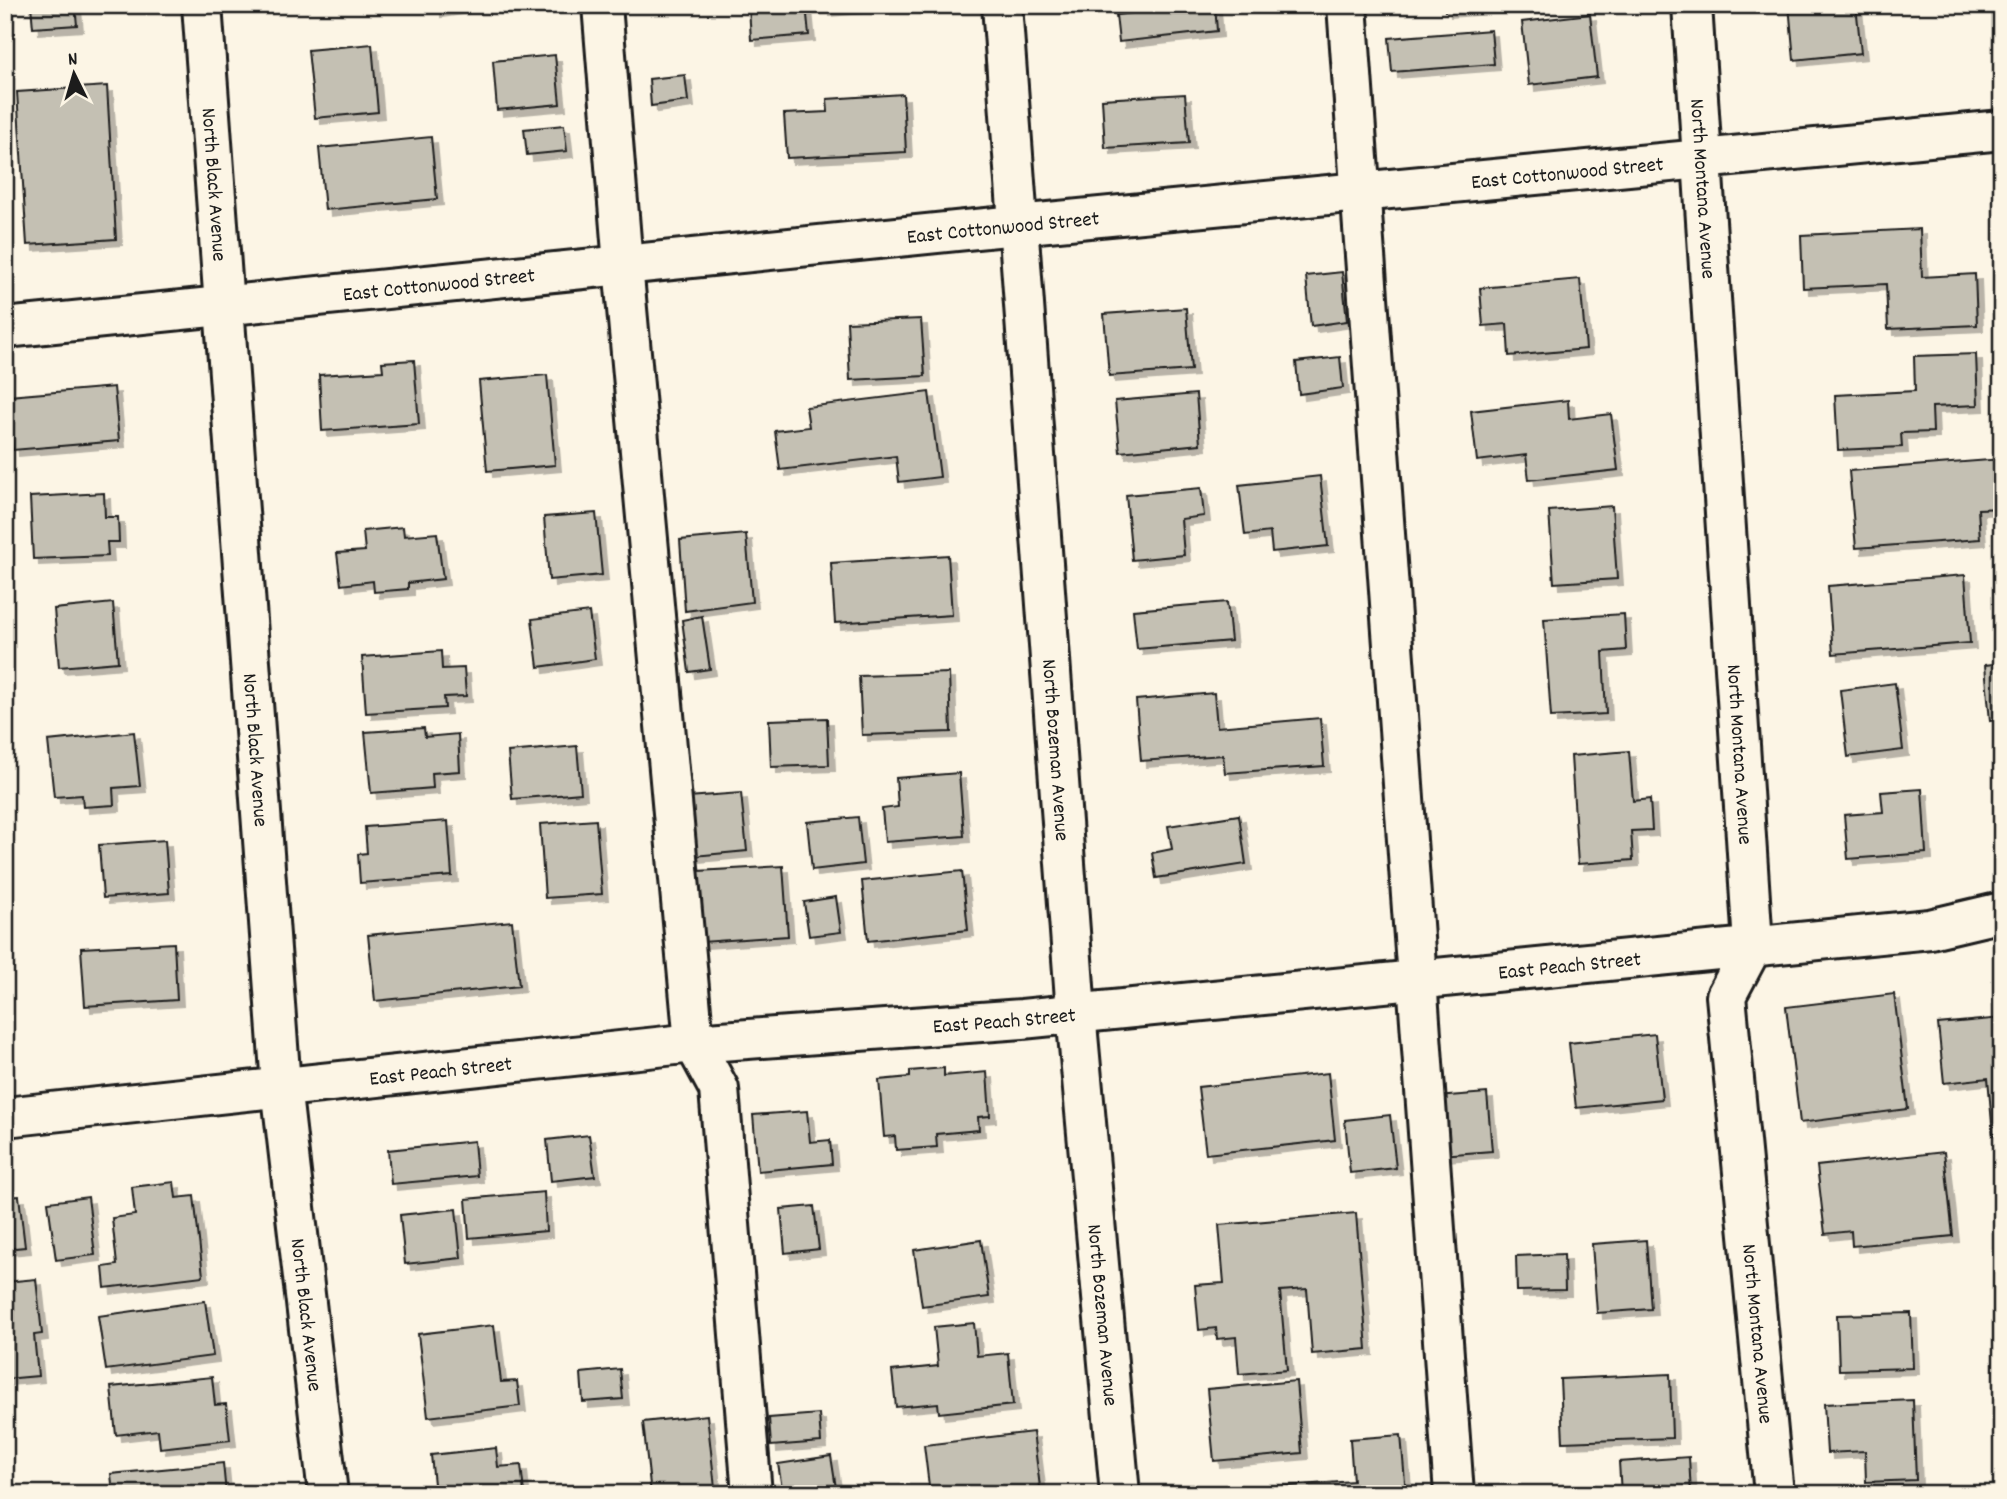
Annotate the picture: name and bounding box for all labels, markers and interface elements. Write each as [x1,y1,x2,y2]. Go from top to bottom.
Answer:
north arrow [38,38,108,108]
text: N [67,47,79,74]
street label: North Montana Avenue [1680,98,1722,280]
street label: North Black Avenue [192,107,233,263]
street label: East Cottonwood Street [1470,151,1665,199]
street label: East Cottonwood Street [906,205,1101,254]
street label: East Cottonwood Street [341,262,537,311]
street label: North Bozeman Avenue [1032,658,1075,842]
street label: North Montana Avenue [1717,664,1758,846]
street label: North Black Avenue [233,672,274,828]
street label: East Peach Street [1497,946,1643,990]
street label: East Peach Street [932,1002,1078,1043]
street label: East Peach Street [368,1051,514,1096]
street label: North Bozeman Avenue [1077,1223,1124,1408]
street label: North Black Avenue [281,1237,328,1393]
street label: North Montana Avenue [1732,1243,1779,1425]

